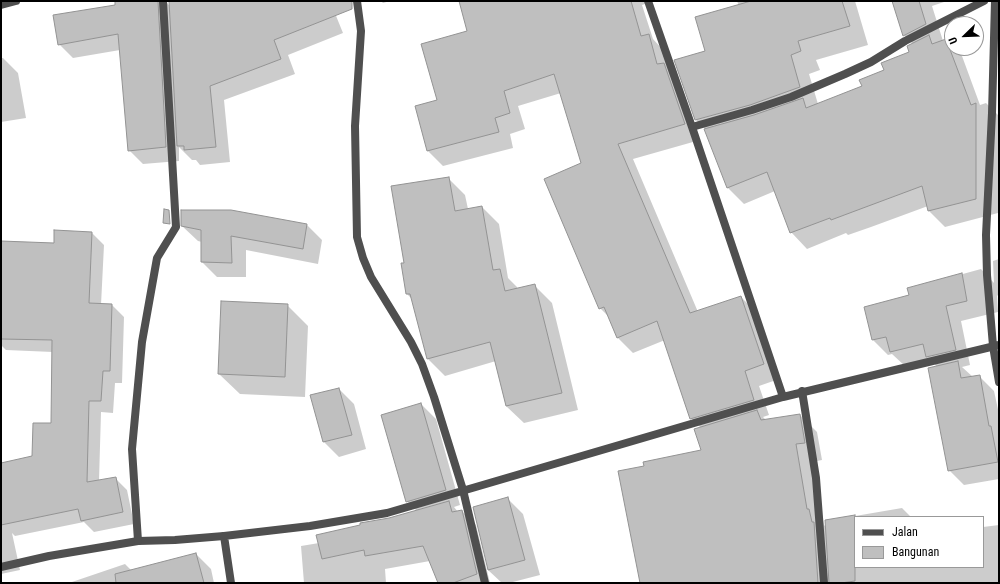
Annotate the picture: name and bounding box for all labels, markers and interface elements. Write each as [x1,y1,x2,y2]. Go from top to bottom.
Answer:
north arrow [944,16,984,56]
text: U [946,35,961,46]
legend [854,516,984,568]
text: Jalan [892,525,918,539]
text: Bangunan [892,545,939,559]

